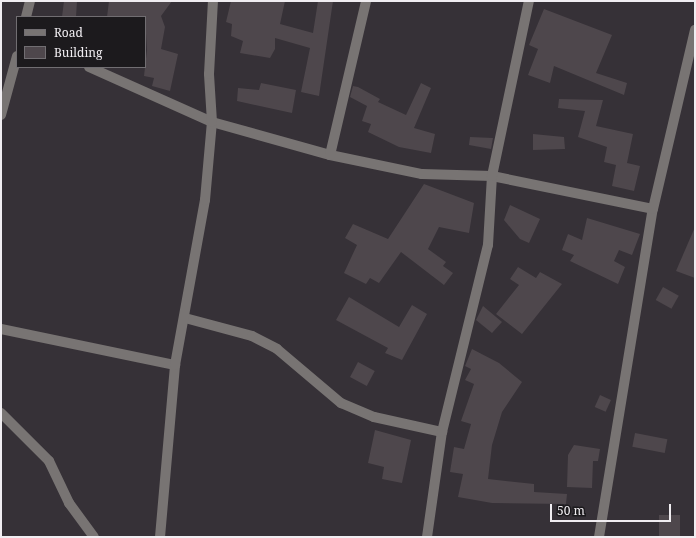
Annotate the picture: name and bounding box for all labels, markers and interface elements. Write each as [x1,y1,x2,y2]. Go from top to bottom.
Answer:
legend [16,16,146,68]
text: Road [54,24,83,41]
text: Building [54,44,102,61]
scale bar [552,496,673,522]
text: 50 m [557,502,585,519]

